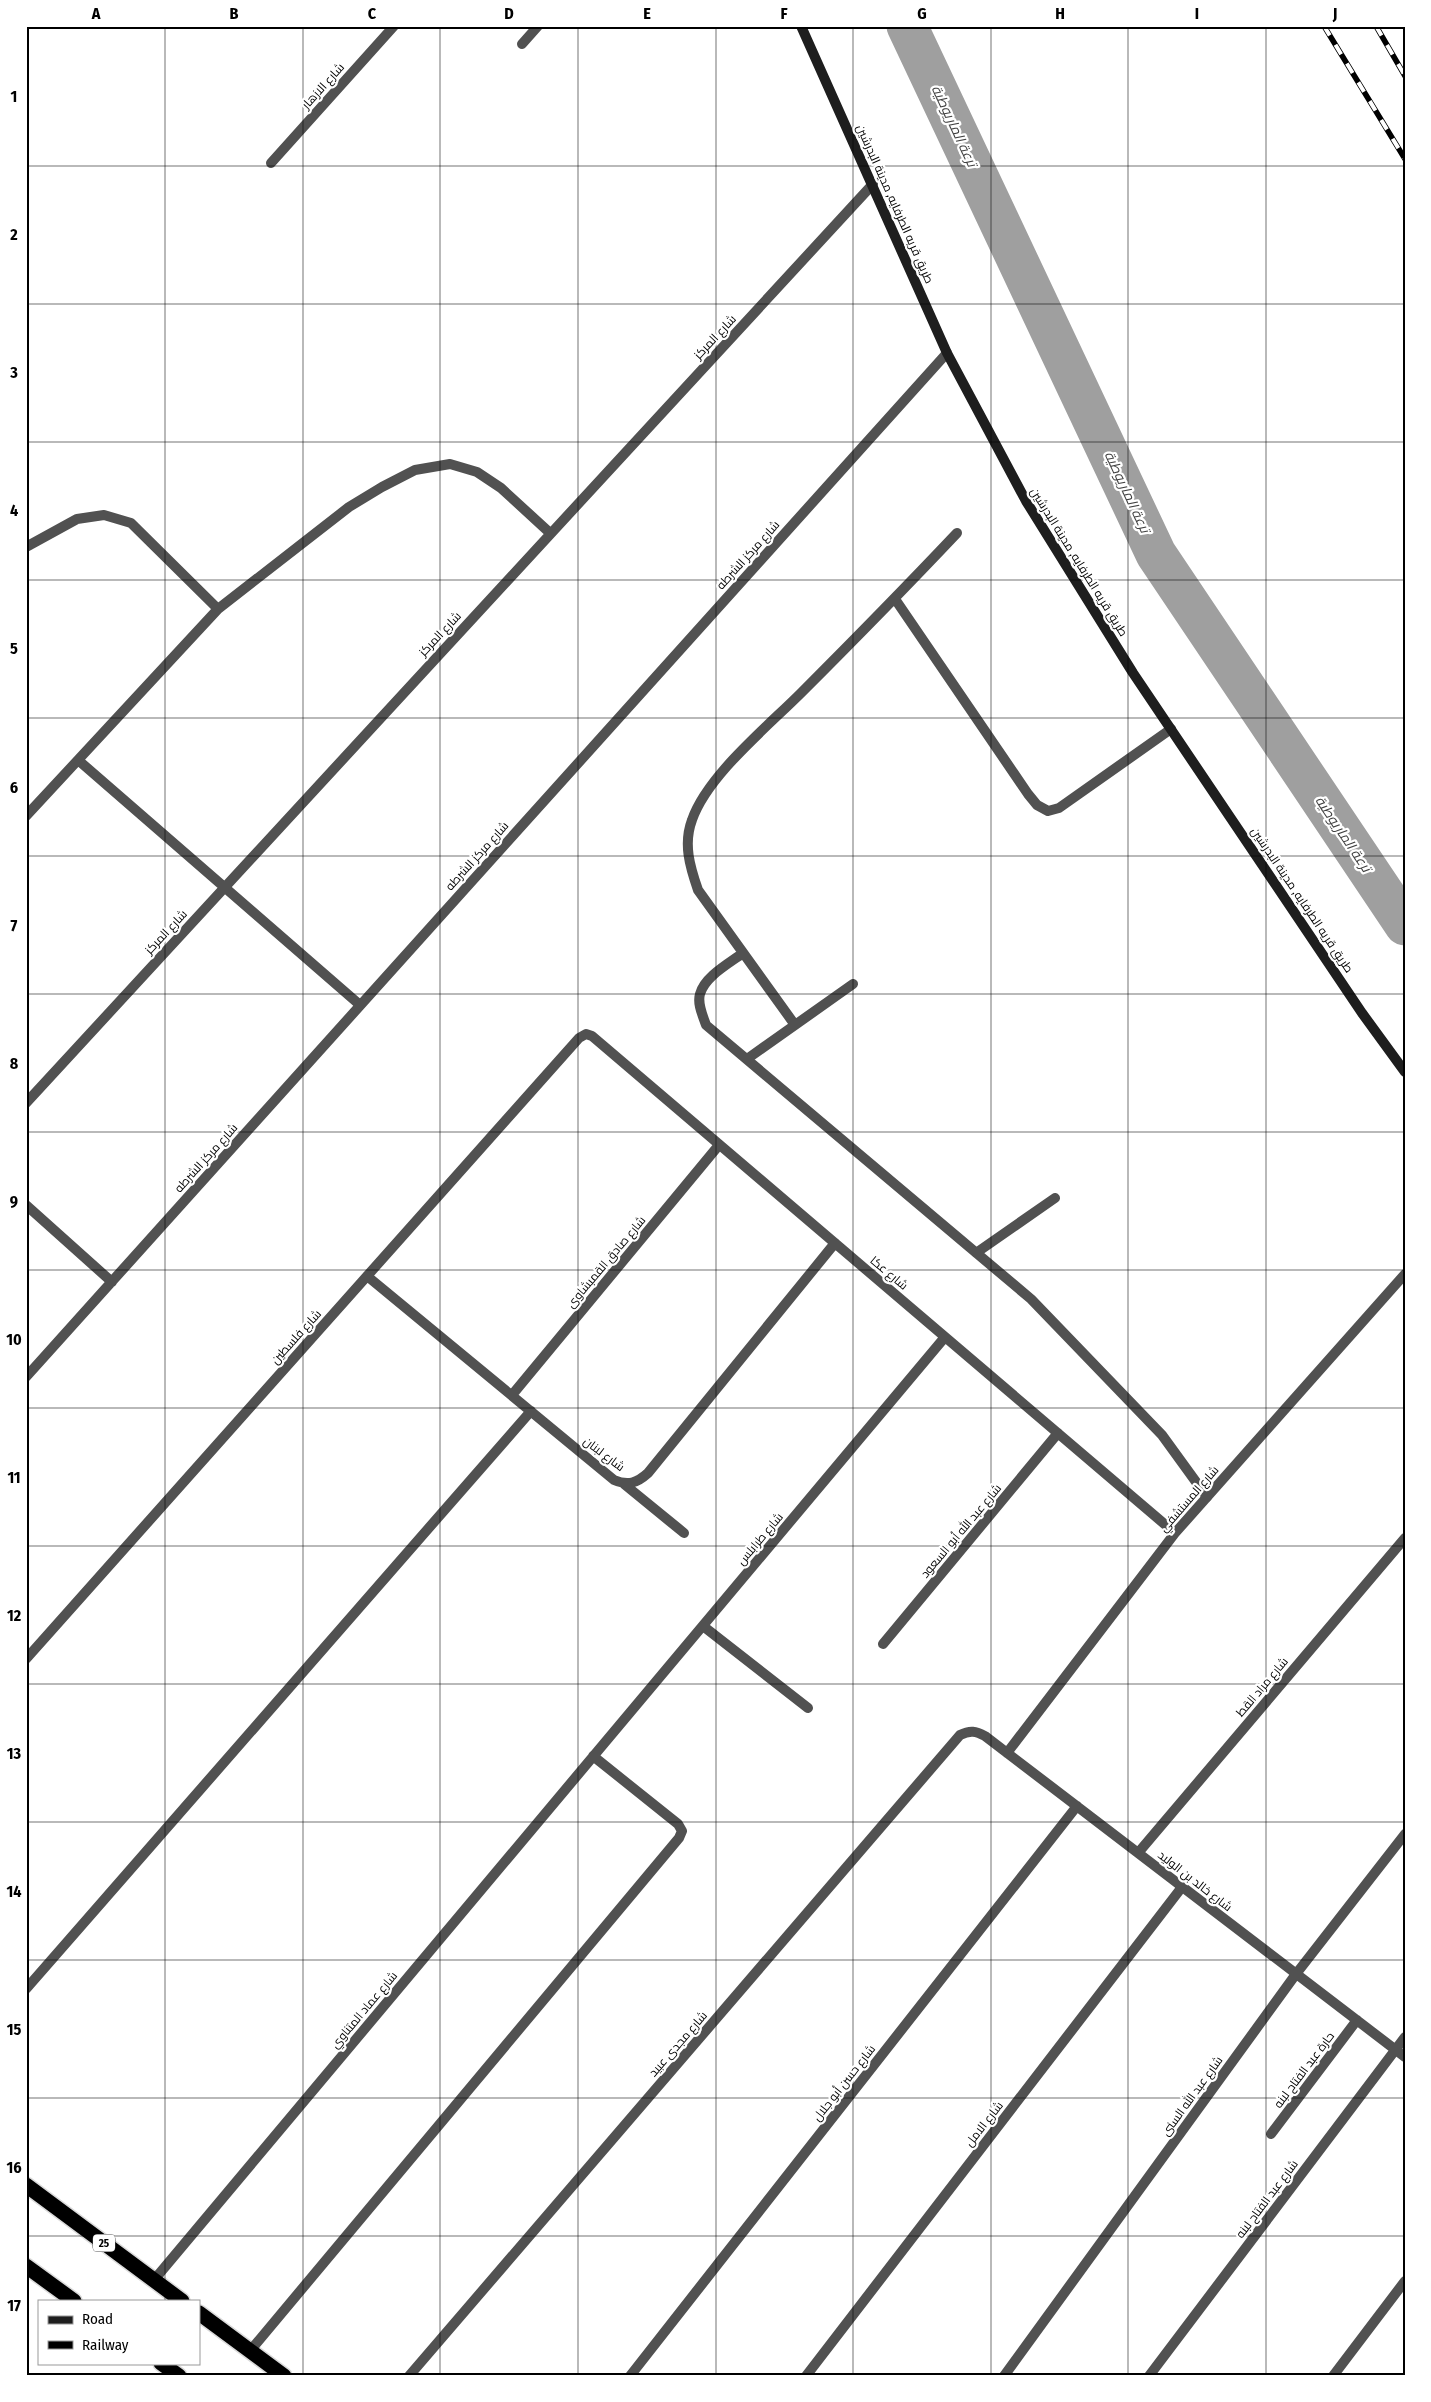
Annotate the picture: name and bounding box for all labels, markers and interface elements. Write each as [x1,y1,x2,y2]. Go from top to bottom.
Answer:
text: A [91,4,101,23]
text: B [230,4,239,23]
text: C [368,4,377,23]
text: D [504,4,514,23]
text: E [643,4,651,23]
text: F [780,4,788,23]
text: G [917,4,927,23]
text: H [1055,4,1065,23]
text: I [1195,4,1199,23]
text: J [1332,4,1337,23]
street label: شارع الازهار [298,60,348,113]
water label: ترعة الماريوطية [928,83,981,172]
text: 1 [11,87,17,106]
street label: طريق قريه الطرفايه, مدينة البدرشين [854,122,937,286]
text: 2 [9,225,18,244]
street label: شارع المركز [690,312,740,363]
text: 3 [9,363,18,382]
water label: ترعة الماريوطية [1101,449,1154,538]
street label: طريق قريه الطرفايه, مدينة البدرشين [1027,485,1131,639]
text: 4 [10,501,18,520]
street label: شارع مركز الشرطه [714,518,783,593]
street label: شارع المركز [415,609,465,660]
text: 5 [10,639,18,658]
text: 6 [10,778,18,797]
water label: ترعة الماريوطية [1311,793,1376,877]
street label: شارع مركز الشرطه [443,819,512,894]
street label: طريق قريه الطرفايه, مدينة البدرشين [1248,825,1356,975]
street label: شارع المركز [141,907,191,958]
text: 7 [11,916,18,935]
text: 8 [10,1054,19,1073]
street label: شارع مركز الشرطه [172,1121,241,1196]
text: 9 [10,1192,18,1211]
street label: شارع صادق القمبشاوى [564,1213,649,1311]
street label: شارع عكا [867,1253,911,1294]
street label: شارع فلسطين [268,1307,325,1368]
text: 10 [6,1330,22,1349]
street label: شارع لبنان [580,1434,627,1475]
street label: شارع المستشفي [1156,1463,1224,1537]
text: 11 [7,1468,21,1487]
street label: شارع عبد الله أبو السعود [917,1481,1005,1581]
street label: شارع طرابلس [734,1510,787,1569]
text: 12 [7,1606,22,1625]
street label: شارع مراد القط [1233,1654,1292,1720]
text: 13 [7,1744,22,1763]
street label: شارع خالد بن الوليد [1155,1848,1235,1915]
text: 14 [7,1882,22,1901]
street label: شارع عماد المتناوي [328,1969,403,2053]
street label: شارع مجدى عبيد [646,2009,711,2080]
text: 15 [7,2020,21,2039]
street label: حارة عبد الفتاح لبنه [1271,2029,1338,2111]
street label: شارع حسن أبو جلال [809,2041,879,2125]
street label: شارع عبد الله السنى [1158,2053,1226,2139]
street label: شارع الامل [962,2099,1007,2150]
street label: شارع عبد الفتاح لبنه [1233,2157,1302,2241]
text: 16 [6,2158,22,2177]
road number: 25 [93,2234,115,2252]
text: 17 [7,2296,21,2315]
legend [38,2300,200,2364]
text: Road [82,2310,113,2328]
text: Railway [82,2336,129,2354]

